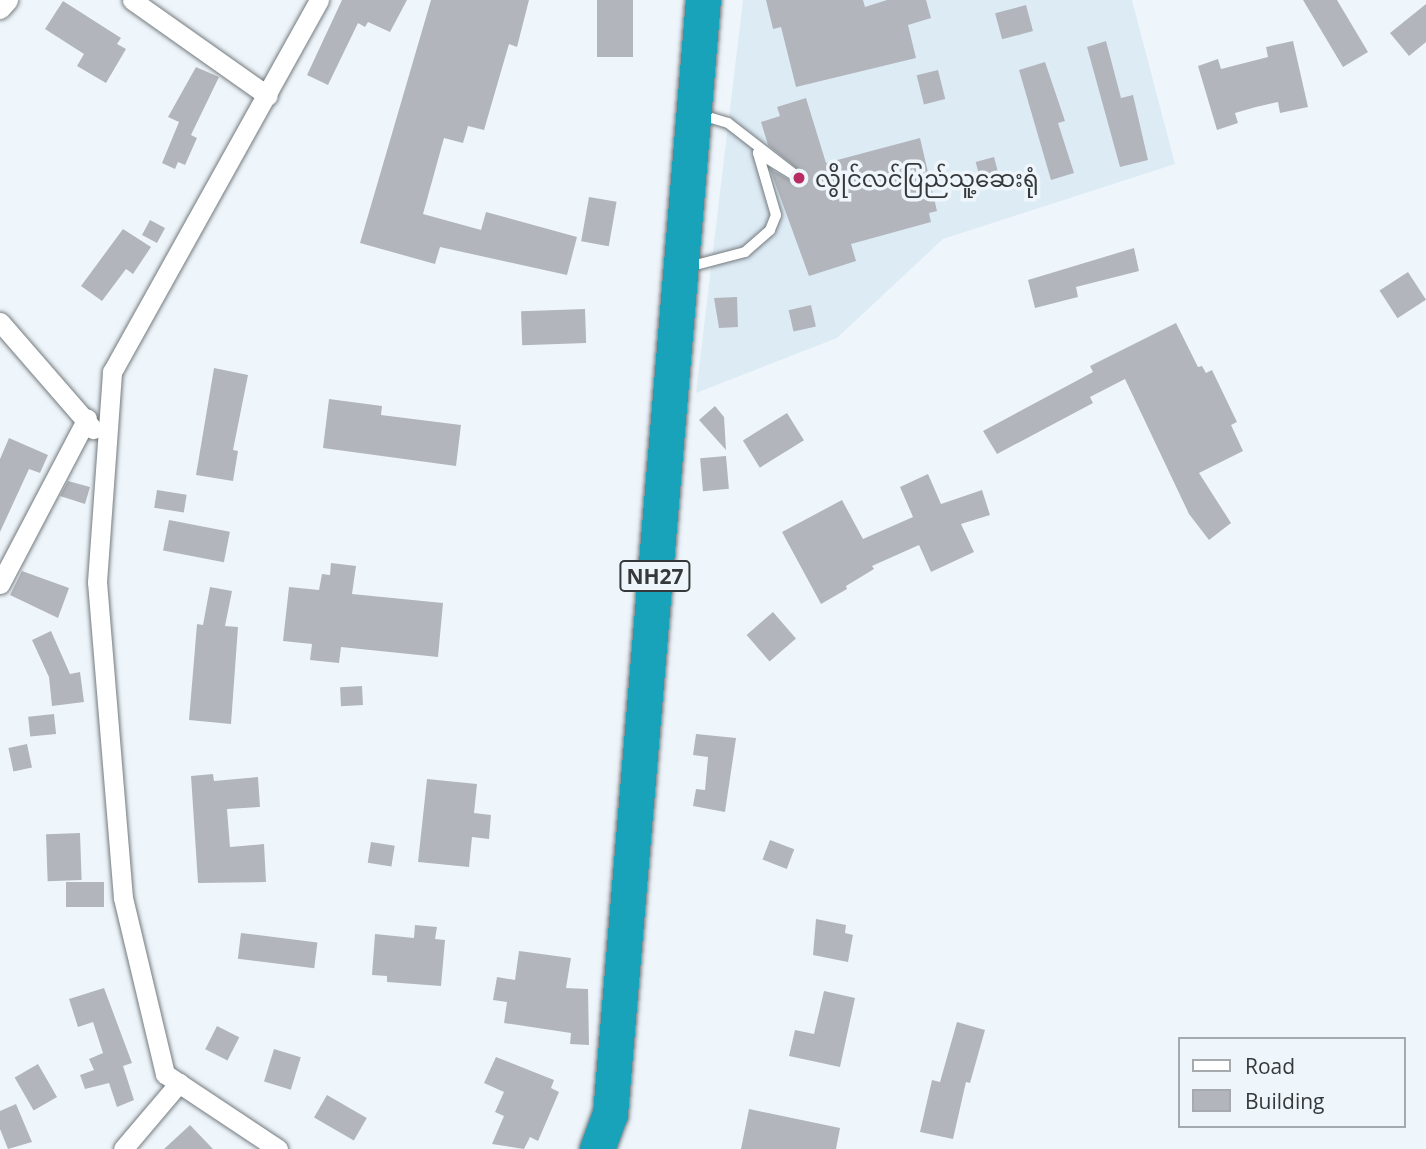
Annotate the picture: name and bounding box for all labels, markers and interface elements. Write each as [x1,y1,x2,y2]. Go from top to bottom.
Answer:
place label: လွိုင်လင်ပြည်သူ့ဆေးရုံ [815,164,1039,192]
marker: လွိုင်လင်ပြည်သူ့ဆေးရုံ [789,168,809,188]
road number: NH27 [618,558,692,594]
legend [1178,1037,1405,1128]
text: Road [1245,1052,1295,1080]
text: Building [1245,1087,1324,1115]

